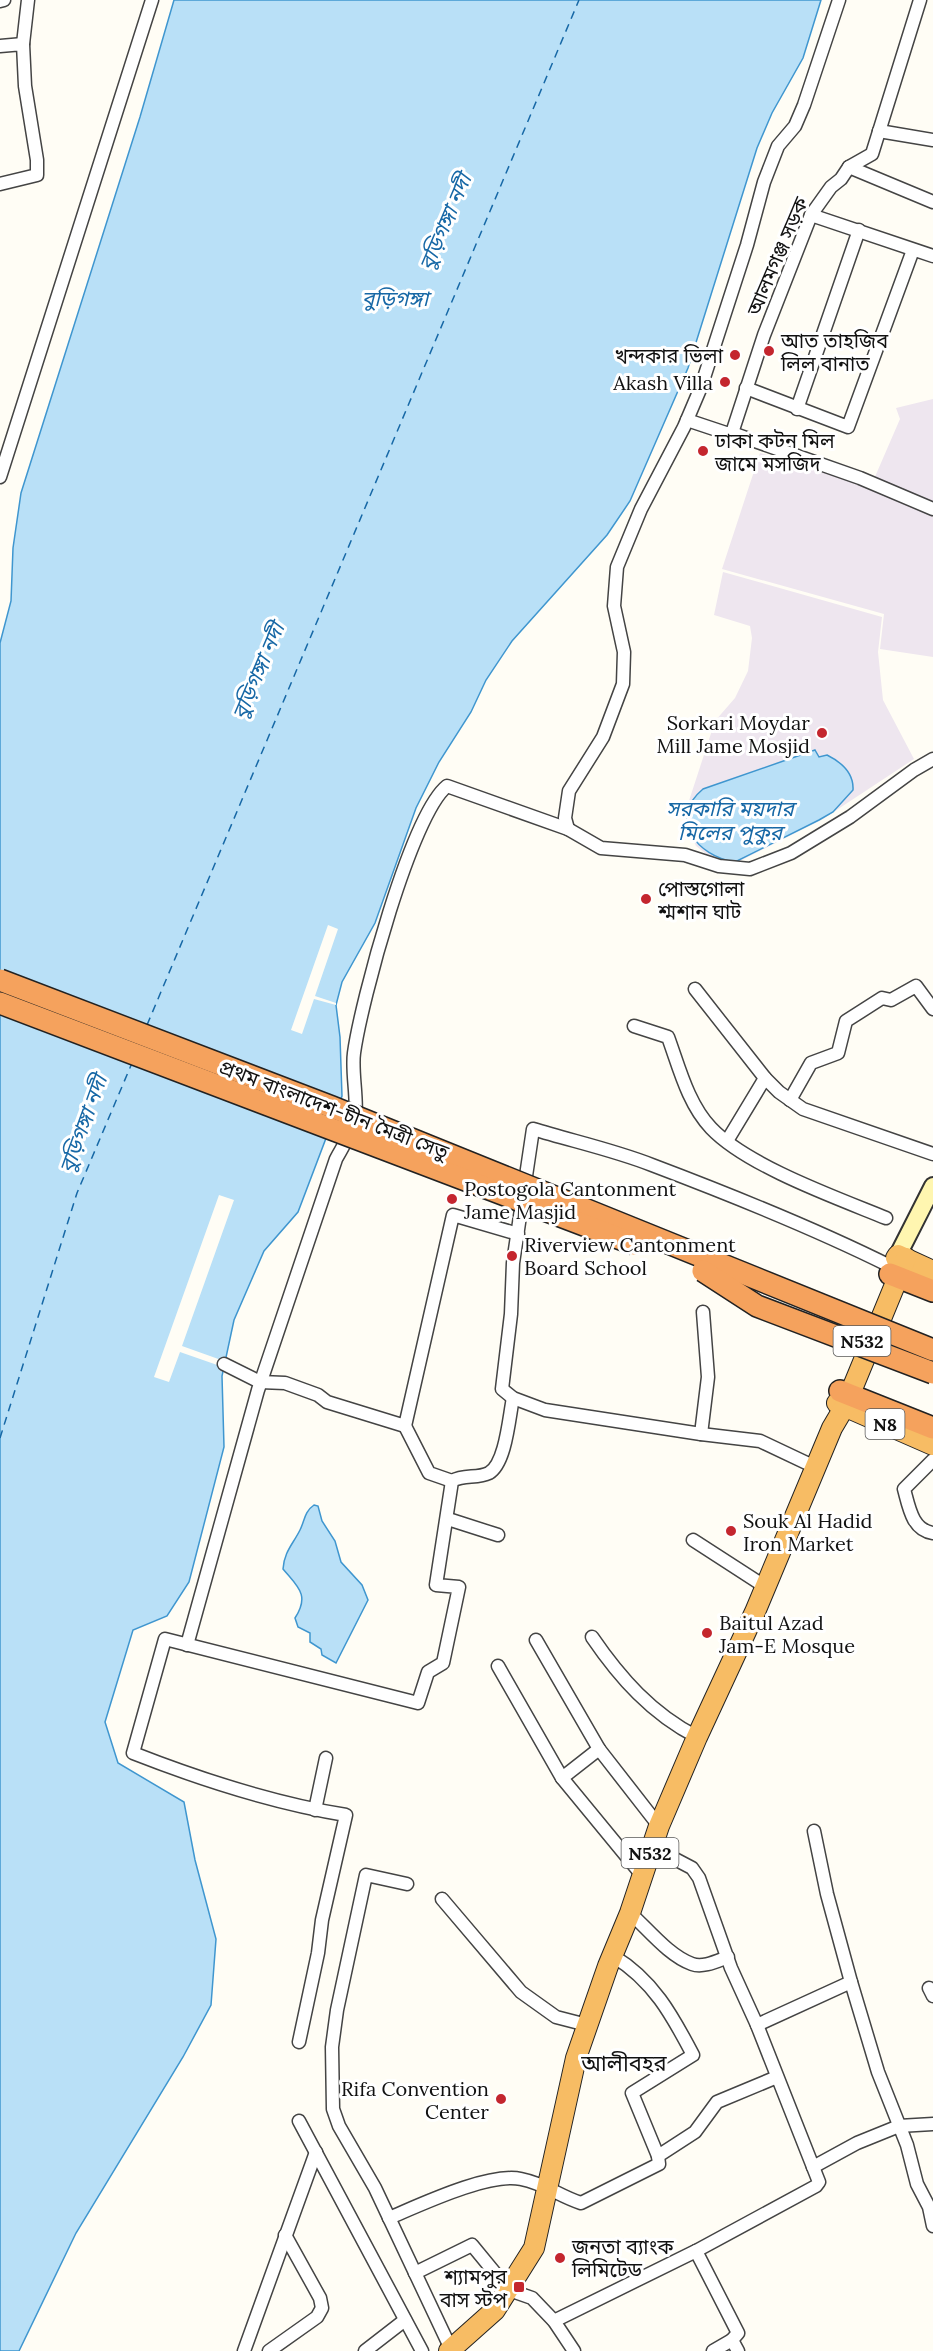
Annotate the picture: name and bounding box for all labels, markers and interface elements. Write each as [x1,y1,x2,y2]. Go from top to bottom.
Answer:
water label: বুড়িগঙ্গা নদী [413,166,479,274]
street label: আলমগঞ্জ সড়ক [740,192,814,320]
water label: বুড়িগঙ্গা [362,285,433,312]
place label: আত তাহজিব লিল বানাত [780,328,889,376]
place label: খন্দকার ভিলা [615,343,724,368]
marker: আত তাহজিব লিল বানাত [762,344,776,358]
marker: খন্দকার ভিলা [728,348,742,362]
place label: Akash Villa [612,370,713,395]
marker: Akash Villa [718,375,732,389]
place label: ঢাকা কটন মিল জামে মসজিদ [714,428,835,476]
marker: ঢাকা কটন মিল জামে মসজিদ [696,444,710,458]
water label: বুড়িগঙ্গা নদী [226,615,292,723]
place label: Sorkari Moydar Mill Jame Mosjid [656,710,810,758]
marker: Sorkari Moydar Mill Jame Mosjid [815,726,829,740]
water label: সরকারি ময়দার মিলের পুকুর [666,795,797,846]
place label: পোস্তগোলা শ্মশান ঘাট [657,876,745,924]
marker: পোস্তগোলা শ্মশান ঘাট [639,892,653,906]
street label: প্রথম বাংলাদেশ-চীন মৈত্রী সেতু [215,1054,453,1165]
water label: বুড়িগঙ্গা নদী [53,1067,115,1177]
place label: Postogola Cantonment Jame Masjid [463,1176,677,1224]
marker: Postogola Cantonment Jame Masjid [445,1192,459,1206]
place label: Riverview Cantonment Board School [524,1232,736,1280]
marker: Riverview Cantonment Board School [505,1249,519,1263]
road number: N532 [834,1326,890,1356]
road number: N8 [866,1409,904,1439]
place label: Souk Al Hadid Iron Market [743,1508,873,1556]
marker: Souk Al Hadid Iron Market [724,1524,738,1538]
place label: Baitul Azad Jam-E Mosque [718,1610,855,1658]
marker: Baitul Azad Jam-E Mosque [700,1626,714,1640]
road number: N532 [622,1838,678,1868]
district label: আলীবহর [580,2049,668,2077]
place label: Rifa Convention Center [341,2076,489,2124]
marker: Rifa Convention Center [494,2092,508,2106]
place label: জনতা ব্যাংক লিমিটেড [571,2234,674,2282]
marker: জনতা ব্যাংক লিমিটেড [553,2251,567,2265]
place label: শ্যামপুর বাস স্টপ [439,2264,508,2312]
marker: শ্যামপুর বাস স্টপ [512,2280,526,2294]

